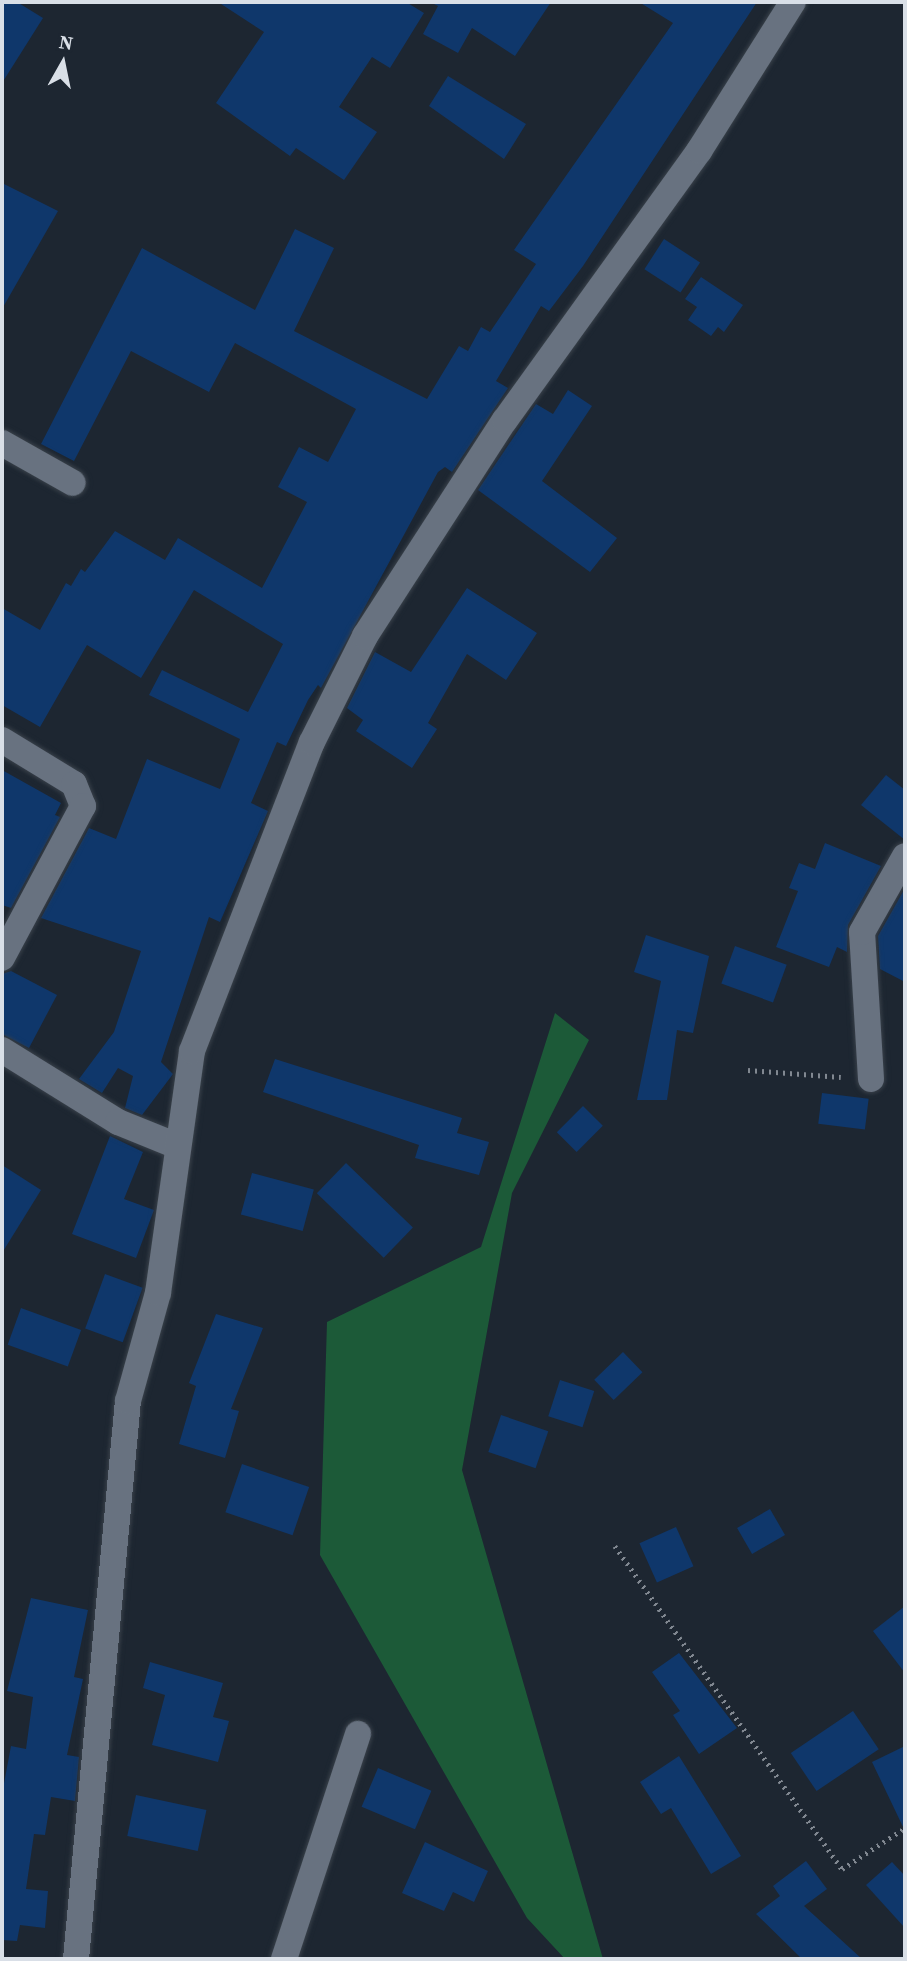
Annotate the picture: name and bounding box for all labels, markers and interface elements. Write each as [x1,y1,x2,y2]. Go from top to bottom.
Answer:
north arrow [28,28,98,98]
text: N [57,28,75,56]

